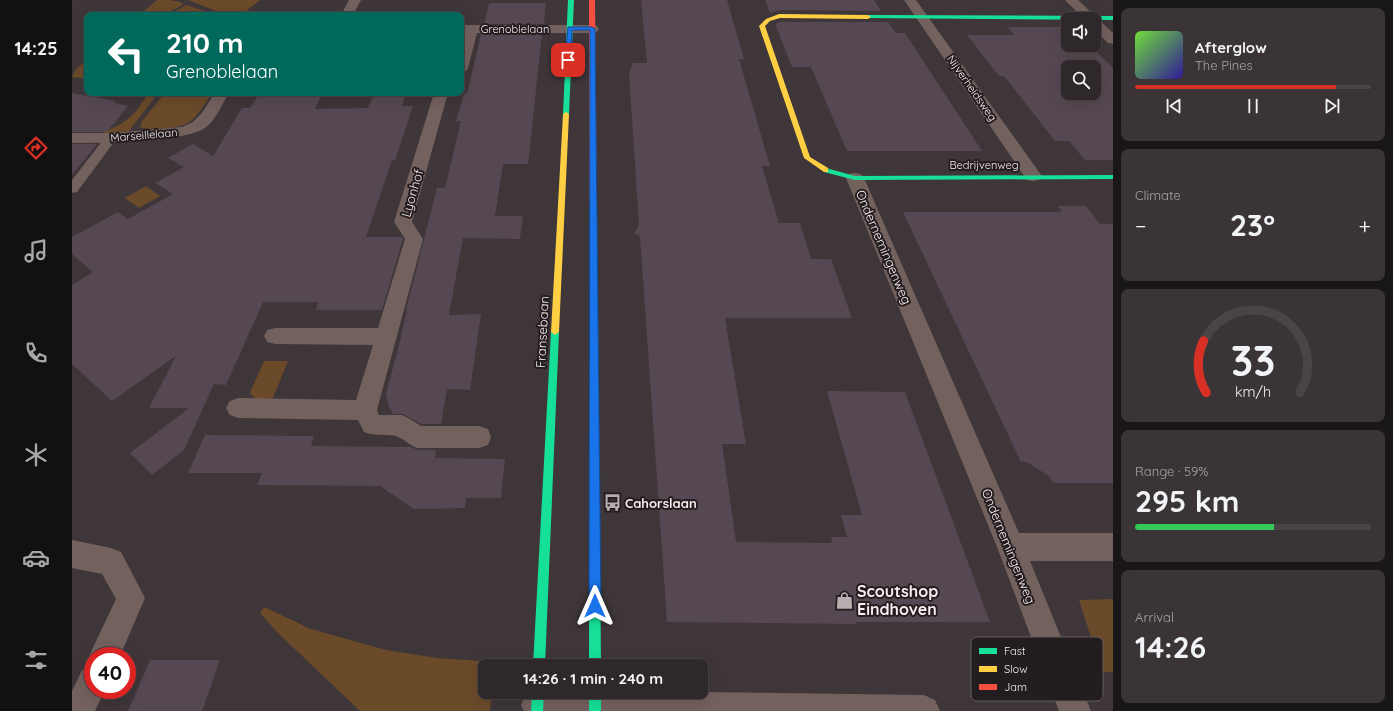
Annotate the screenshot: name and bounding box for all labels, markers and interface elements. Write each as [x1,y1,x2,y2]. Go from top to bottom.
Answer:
map controls [1061,12,1101,100]
button: sound [1061,12,1101,52]
street label: Grenoblelaan [481,22,549,36]
text: 210 m [166,25,244,60]
icon: left [100,28,152,80]
text: 14:25 [14,37,58,60]
text: Afterglow [1195,38,1267,57]
pin [551,43,585,77]
icon: arrive [557,49,579,71]
street label: Nijverheidsweg [944,52,1000,124]
text: The Pines [1195,57,1253,73]
text: Grenoblelaan [166,60,278,83]
button: search [1061,60,1101,100]
icon: previous [1163,95,1185,117]
icon: pause [1242,95,1264,117]
icon: next [1321,95,1343,117]
street label: Marseillelaan [110,125,178,145]
icon: directions [22,134,50,162]
street label: Bedrijvenweg [949,158,1019,172]
street label: Lyonhof [398,167,427,219]
street label: Ondernemingenweg [853,187,915,307]
text: Climate [1135,187,1181,203]
text: 23° [1230,206,1275,244]
text: − [1135,212,1146,240]
text: + [1359,212,1371,240]
icon: music [22,237,50,265]
street label: Fransebaan [532,296,552,368]
text: 33 [1231,334,1275,386]
icon: phone [22,339,50,367]
text: km/h [1235,383,1271,401]
icon: climate [22,441,50,469]
text: Range · 59% [1135,463,1208,479]
text: 295 km [1135,482,1240,520]
street label: Ondernemingenweg [979,486,1039,606]
bus stop icon: Cahorslaan [602,493,622,513]
place label: Cahorslaan [625,495,697,511]
icon: car [22,544,50,572]
place label: Scoutshop Eindhoven [857,581,938,619]
position arrow [574,585,616,627]
shop icon: Scoutshop Eindhoven [834,590,854,610]
text: Arrival [1135,609,1174,625]
text: 14:26 [1135,628,1206,666]
legend [971,637,1103,701]
text: Fast [1004,644,1026,658]
icon: filters [22,646,50,674]
speed limit sign: 40 [84,647,136,699]
text: Slow [1004,662,1028,676]
text: 14:26 · 1 min · 240 m [523,669,663,688]
text: Jam [1004,680,1027,694]

